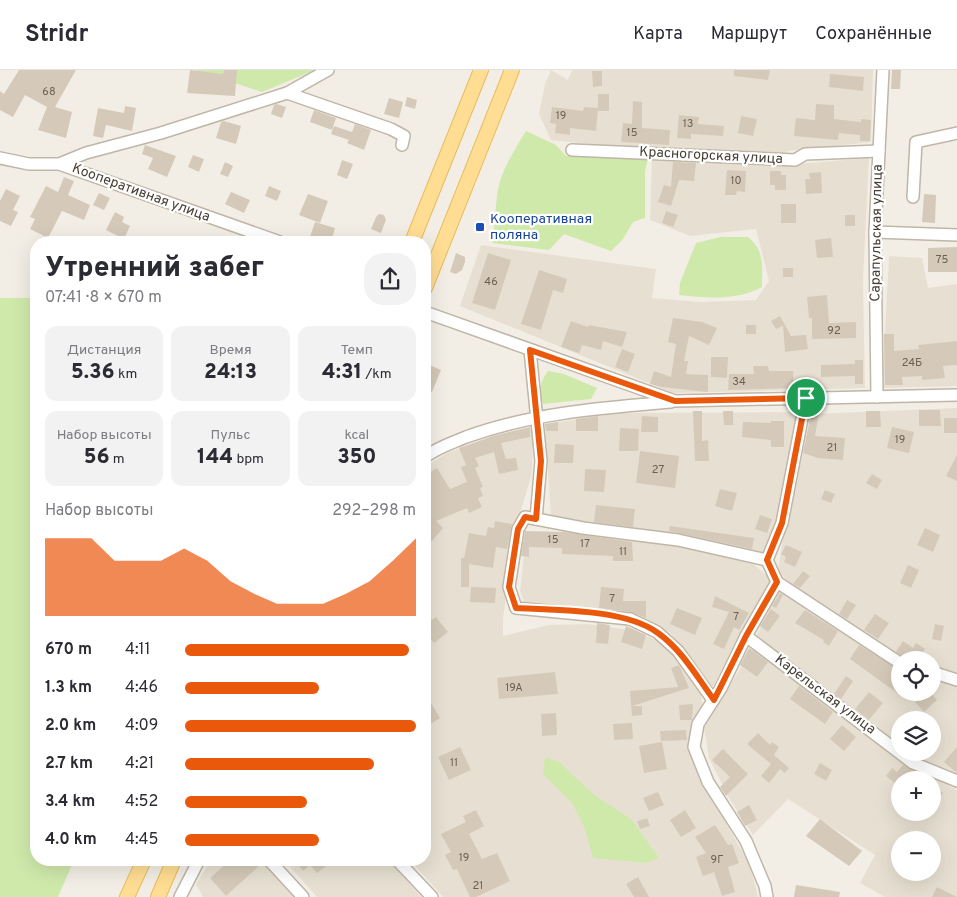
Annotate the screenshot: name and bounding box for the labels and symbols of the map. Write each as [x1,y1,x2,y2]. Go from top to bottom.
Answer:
house number: 68 [42,85,56,99]
house number: 19 [556,109,566,123]
house number: 13 [683,117,693,131]
house number: 15 [627,126,638,140]
street label: Красногорская улица [639,144,783,168]
street label: Кооперативная улица [70,160,212,226]
street label: Сарапульская улица [867,164,887,302]
house number: 10 [730,174,742,188]
place label: Кооперативная поляна [490,211,592,244]
marker: Кооперативная поляна [474,221,486,233]
house number: 75 [936,253,948,267]
house number: 46 [484,275,498,289]
house number: 92 [827,324,841,338]
house number: 24Б [902,356,922,370]
house number: 34 [732,375,746,389]
pin [785,377,827,419]
house number: 19 [895,433,905,447]
house number: 21 [827,441,837,455]
house number: 27 [652,463,664,477]
house number: 15 [548,533,559,547]
house number: 17 [580,537,590,551]
house number: 11 [619,545,627,559]
house number: 7 [609,592,615,606]
house number: 7 [733,610,739,624]
street label: Карельская улица [771,651,879,739]
house number: 19А [505,681,523,695]
house number: 11 [450,756,458,770]
house number: 19 [459,851,469,865]
house number: 9Г [711,853,723,867]
house number: 21 [473,879,483,893]

